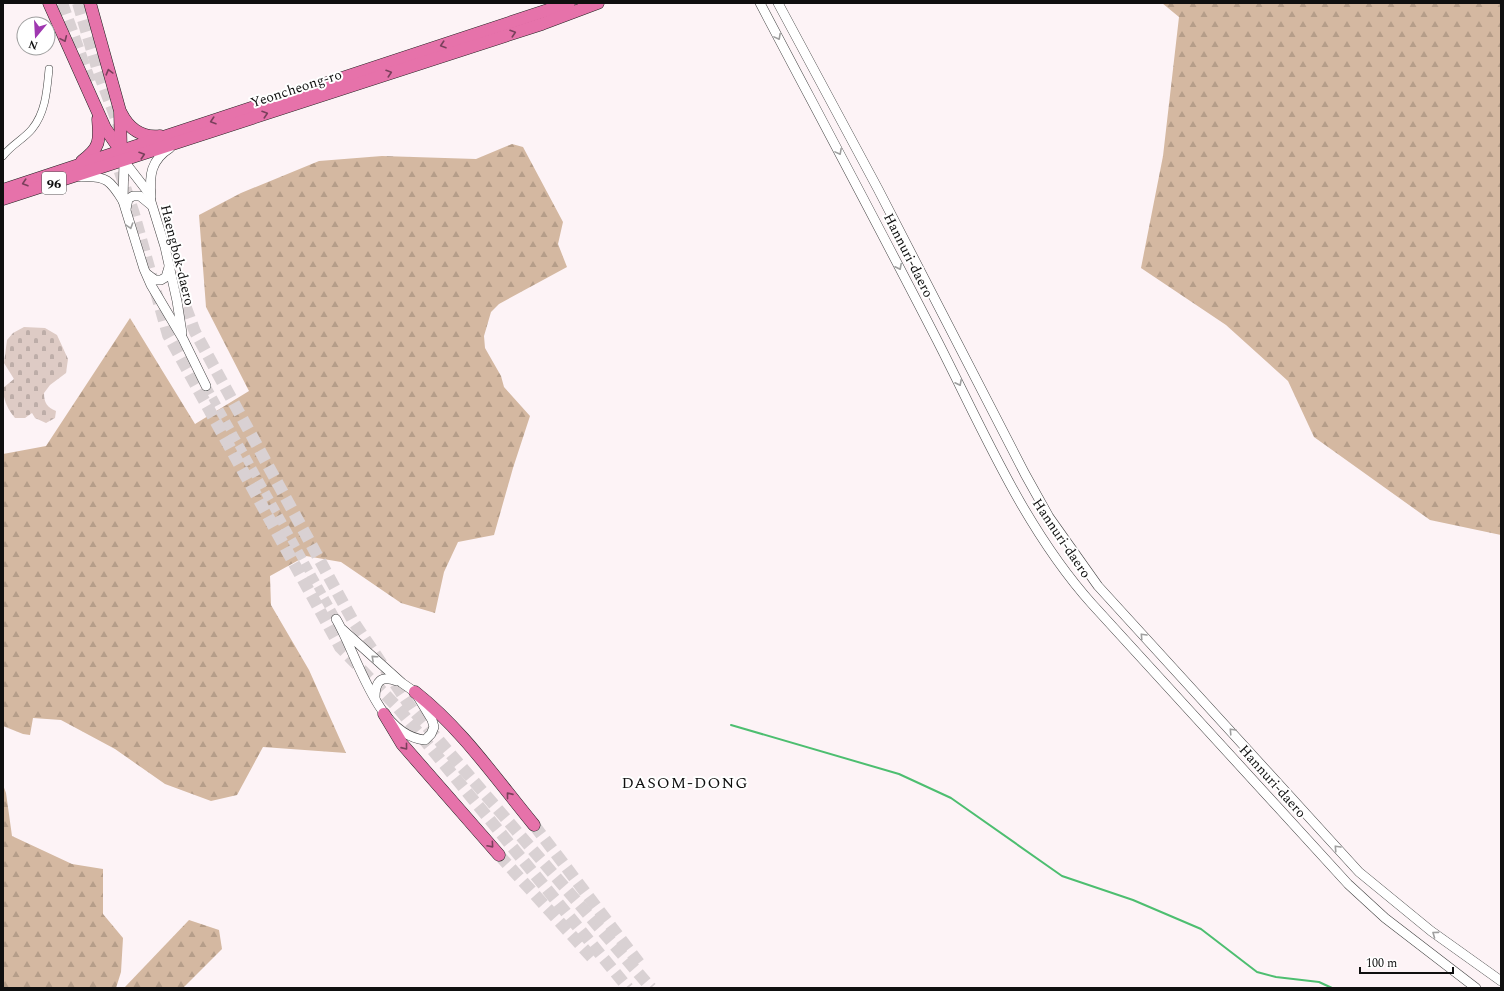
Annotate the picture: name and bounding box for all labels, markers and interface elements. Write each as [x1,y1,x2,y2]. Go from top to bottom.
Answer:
north arrow [16,16,56,56]
one-way arrow [509,29,516,38]
one-way arrow [773,33,781,41]
one-way arrow [59,34,67,42]
text: N [26,36,40,55]
one-way arrow [440,41,447,49]
street label: Yeoncheong-ro [248,64,344,113]
one-way arrow [105,69,113,75]
one-way arrow [385,69,392,78]
one-way arrow [262,110,269,118]
one-way arrow [210,116,217,125]
one-way arrow [834,148,842,155]
one-way arrow [138,151,145,159]
road number: 96 [42,172,66,194]
one-way arrow [22,178,29,186]
street label: Haengbok-daero [155,202,200,308]
street label: Hannuri-daero [878,209,939,301]
one-way arrow [125,223,134,230]
one-way arrow [895,263,902,271]
one-way arrow [954,379,962,386]
street label: Hannuri-daero [1027,494,1096,582]
one-way arrow [1141,633,1148,640]
one-way arrow [372,656,379,663]
one-way arrow [1229,728,1236,736]
street label: Hannuri-daero [1234,740,1311,823]
one-way arrow [401,742,408,749]
district label: DASOM-DONG [621,771,749,795]
one-way arrow [506,793,513,800]
one-way arrow [486,840,493,847]
one-way arrow [1335,846,1342,853]
one-way arrow [1433,932,1440,939]
scale bar [1360,949,1453,975]
text: 100 m [1366,954,1397,973]

